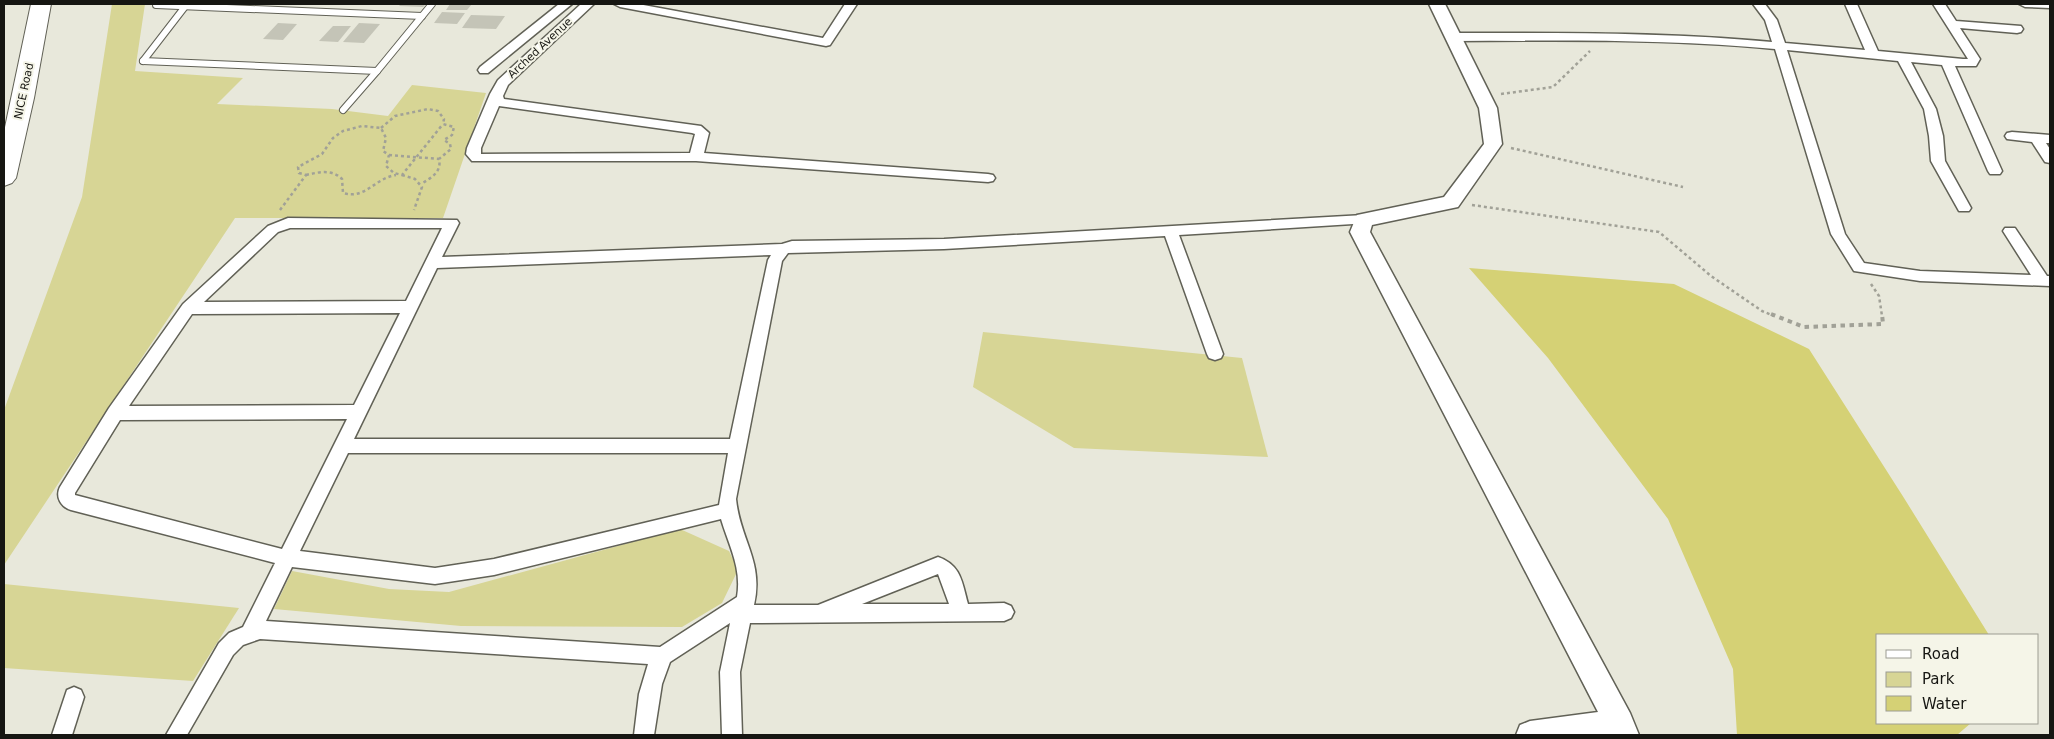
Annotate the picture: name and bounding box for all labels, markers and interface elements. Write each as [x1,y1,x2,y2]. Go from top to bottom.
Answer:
street label: Arched Avenue [505,15,575,81]
street label: NICE Road [12,62,36,120]
legend [1876,634,2039,724]
text: Road [1922,645,1960,663]
text: Park [1922,670,1955,688]
text: Water [1922,695,1967,713]

